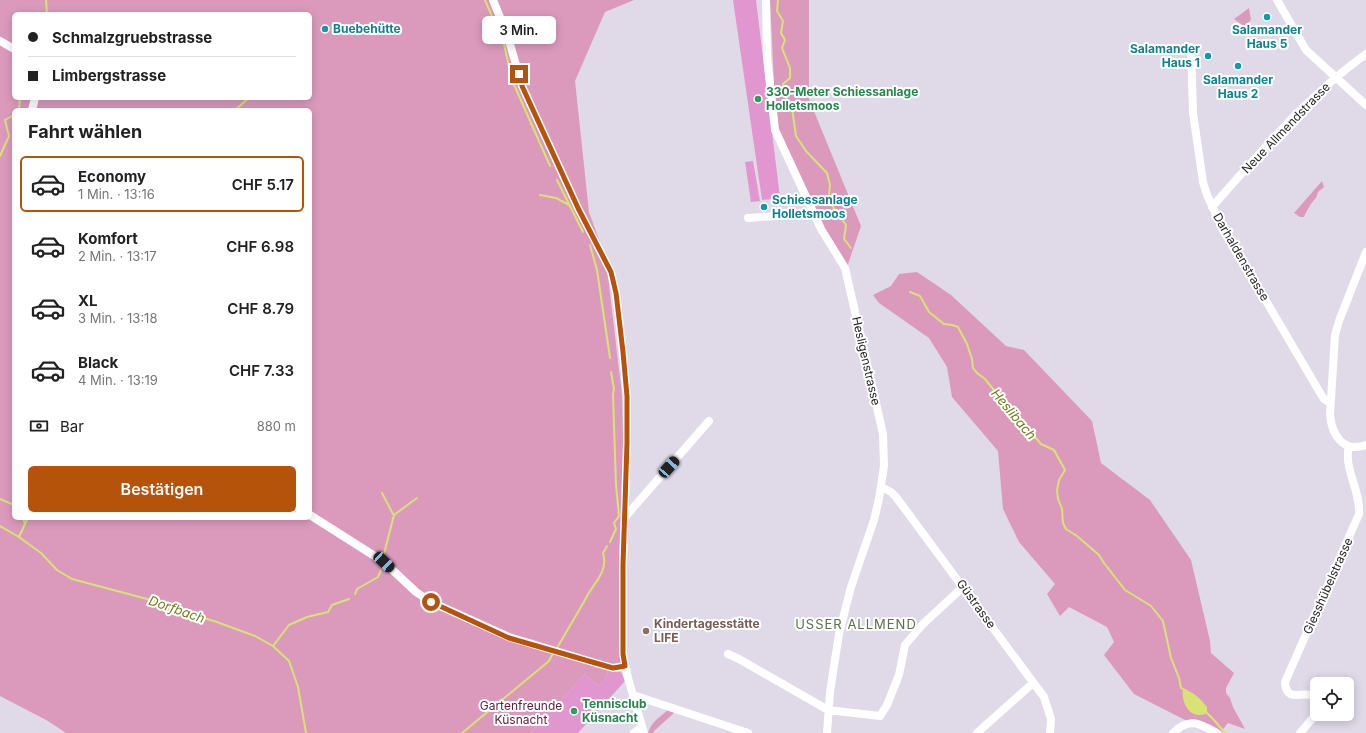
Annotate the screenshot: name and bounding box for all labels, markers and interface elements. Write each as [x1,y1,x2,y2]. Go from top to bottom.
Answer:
marker: Salamander Haus 5 [1262,12,1272,22]
callout: 3 Min. [482,16,556,44]
place label: Buebehütte [333,21,401,36]
text: 3 Min. [499,22,539,38]
place label: Salamander Haus 5 [1232,22,1302,51]
marker: Buebehütte [320,24,330,34]
text: Schmalzgruebstrasse [52,28,212,47]
place label: Salamander Haus 1 [1130,41,1200,70]
marker: Salamander Haus 1 [1203,51,1213,61]
marker: Salamander Haus 2 [1233,61,1243,71]
route end [510,65,528,83]
text: Limbergstrasse [52,66,166,85]
place label: Salamander Haus 2 [1203,72,1273,101]
street label: Neue Allmendstrasse [1238,79,1333,176]
place label: 330-Meter Schiessanlage Holletsmoos [766,84,918,113]
marker: 330-Meter Schiessanlage Holletsmoos [753,94,763,104]
text: Fahrt wählen [28,121,142,142]
icon: car [30,166,66,202]
text: Economy [78,167,146,186]
text: CHF 5.17 [232,175,294,194]
text: 1 Min. · 13:16 [78,186,155,202]
place label: Schiessanlage Holletsmoos [772,192,858,221]
marker: Schiessanlage Holletsmoos [759,202,769,212]
street label: Darhaldenstrasse [1210,210,1273,304]
icon: car [30,228,66,264]
text: Komfort [78,229,138,248]
text: CHF 6.98 [226,237,294,256]
text: 2 Min. · 13:17 [78,248,157,264]
icon: car [30,290,66,326]
text: XL [78,291,98,310]
text: CHF 8.79 [227,299,294,318]
text: 3 Min. · 13:18 [78,310,157,326]
street label: Hesligenstrasse [849,315,884,407]
icon: car [30,352,66,388]
text: Black [78,353,118,372]
text: CHF 7.33 [229,361,294,380]
text: 4 Min. · 13:19 [78,372,158,388]
water label: Heslibach [988,385,1040,443]
icon: cash [28,415,50,437]
text: Bar [60,417,84,436]
text: 880 m [257,418,296,434]
car [657,454,681,480]
button: Bestätigen [28,466,296,512]
street label: Giesshübelstrasse [1300,535,1356,636]
car [371,549,397,575]
street label: Güstrasse [954,576,999,631]
water label: Dorfbach [147,592,207,626]
route start [422,593,440,611]
place label: Kindertagesstätte LIFE [654,616,760,645]
district label: USSER ALLMEND [795,616,917,632]
marker: Kindertagesstätte LIFE [641,626,651,636]
map controls [1310,677,1354,721]
button: locate [1310,677,1354,721]
place label: Tennisclub Küsnacht [582,696,647,725]
park label: Gartenfreunde Küsnacht [480,698,562,727]
marker: Tennisclub Küsnacht [569,706,579,716]

